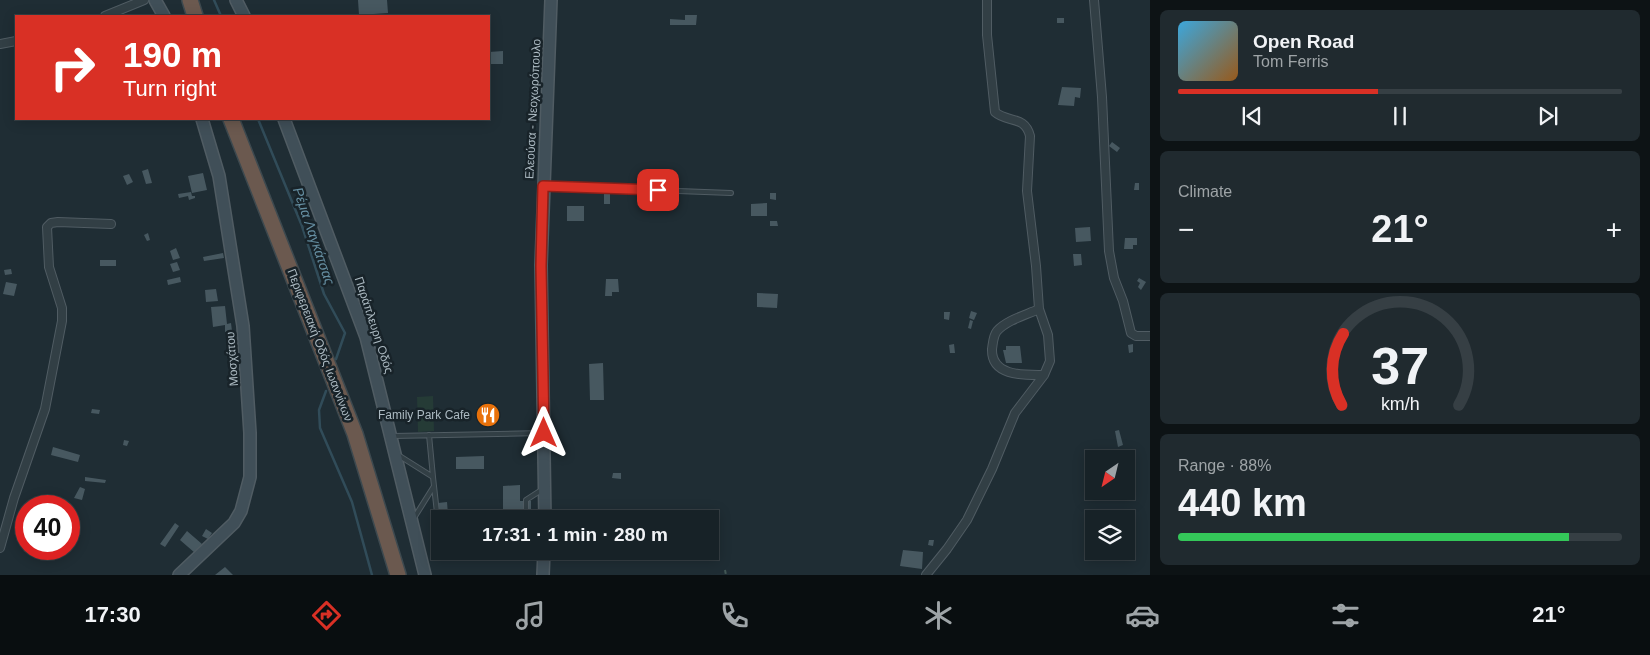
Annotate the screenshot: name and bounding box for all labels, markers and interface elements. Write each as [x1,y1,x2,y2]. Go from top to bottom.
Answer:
text: Open Road [1253,31,1354,52]
icon: right [40,35,105,100]
text: 190 m [123,35,222,74]
street label: Ελεούσα - Νεοχωρόπουλο [522,38,544,180]
text: Tom Ferris [1253,53,1329,70]
text: Turn right [123,76,216,101]
icon: previous [1238,102,1266,130]
icon: pause [1386,102,1414,130]
icon: next [1534,102,1562,130]
pin [637,169,679,211]
icon: arrive [644,176,672,204]
text: Climate [1178,183,1232,200]
water label: Ρέμα Λαγκάτσας [290,185,338,287]
text: 21° [1371,208,1429,250]
text: − [1178,214,1194,245]
text: + [1606,214,1622,245]
street label: Περιφερειακή Οδός Ιωαννίνων [284,267,356,423]
street label: Παράπλευρη Οδός [352,275,396,375]
street label: Μοσχάτου [223,331,241,387]
text: 37 [1371,337,1429,395]
text: km/h [1381,394,1419,414]
restaurant icon: Family Park Cafe [475,402,501,428]
position arrow [517,406,569,458]
place label: Family Park Cafe [378,408,470,422]
north arrow [1085,450,1135,500]
map controls [1085,450,1135,560]
text: Range · 88% [1178,457,1271,474]
text: 440 km [1178,482,1307,524]
speed limit sign: 40 [15,495,80,560]
button: layers [1085,510,1135,560]
text: 17:31 · 1 min · 280 m [482,524,668,545]
icon: directions [309,598,344,633]
icon: music [513,598,548,633]
icon: phone [717,598,752,633]
icon: climate [921,598,956,633]
icon: car [1125,598,1160,633]
icon: filters [1328,598,1363,633]
text: 17:30 [84,602,141,627]
text: 21° [1532,602,1566,627]

